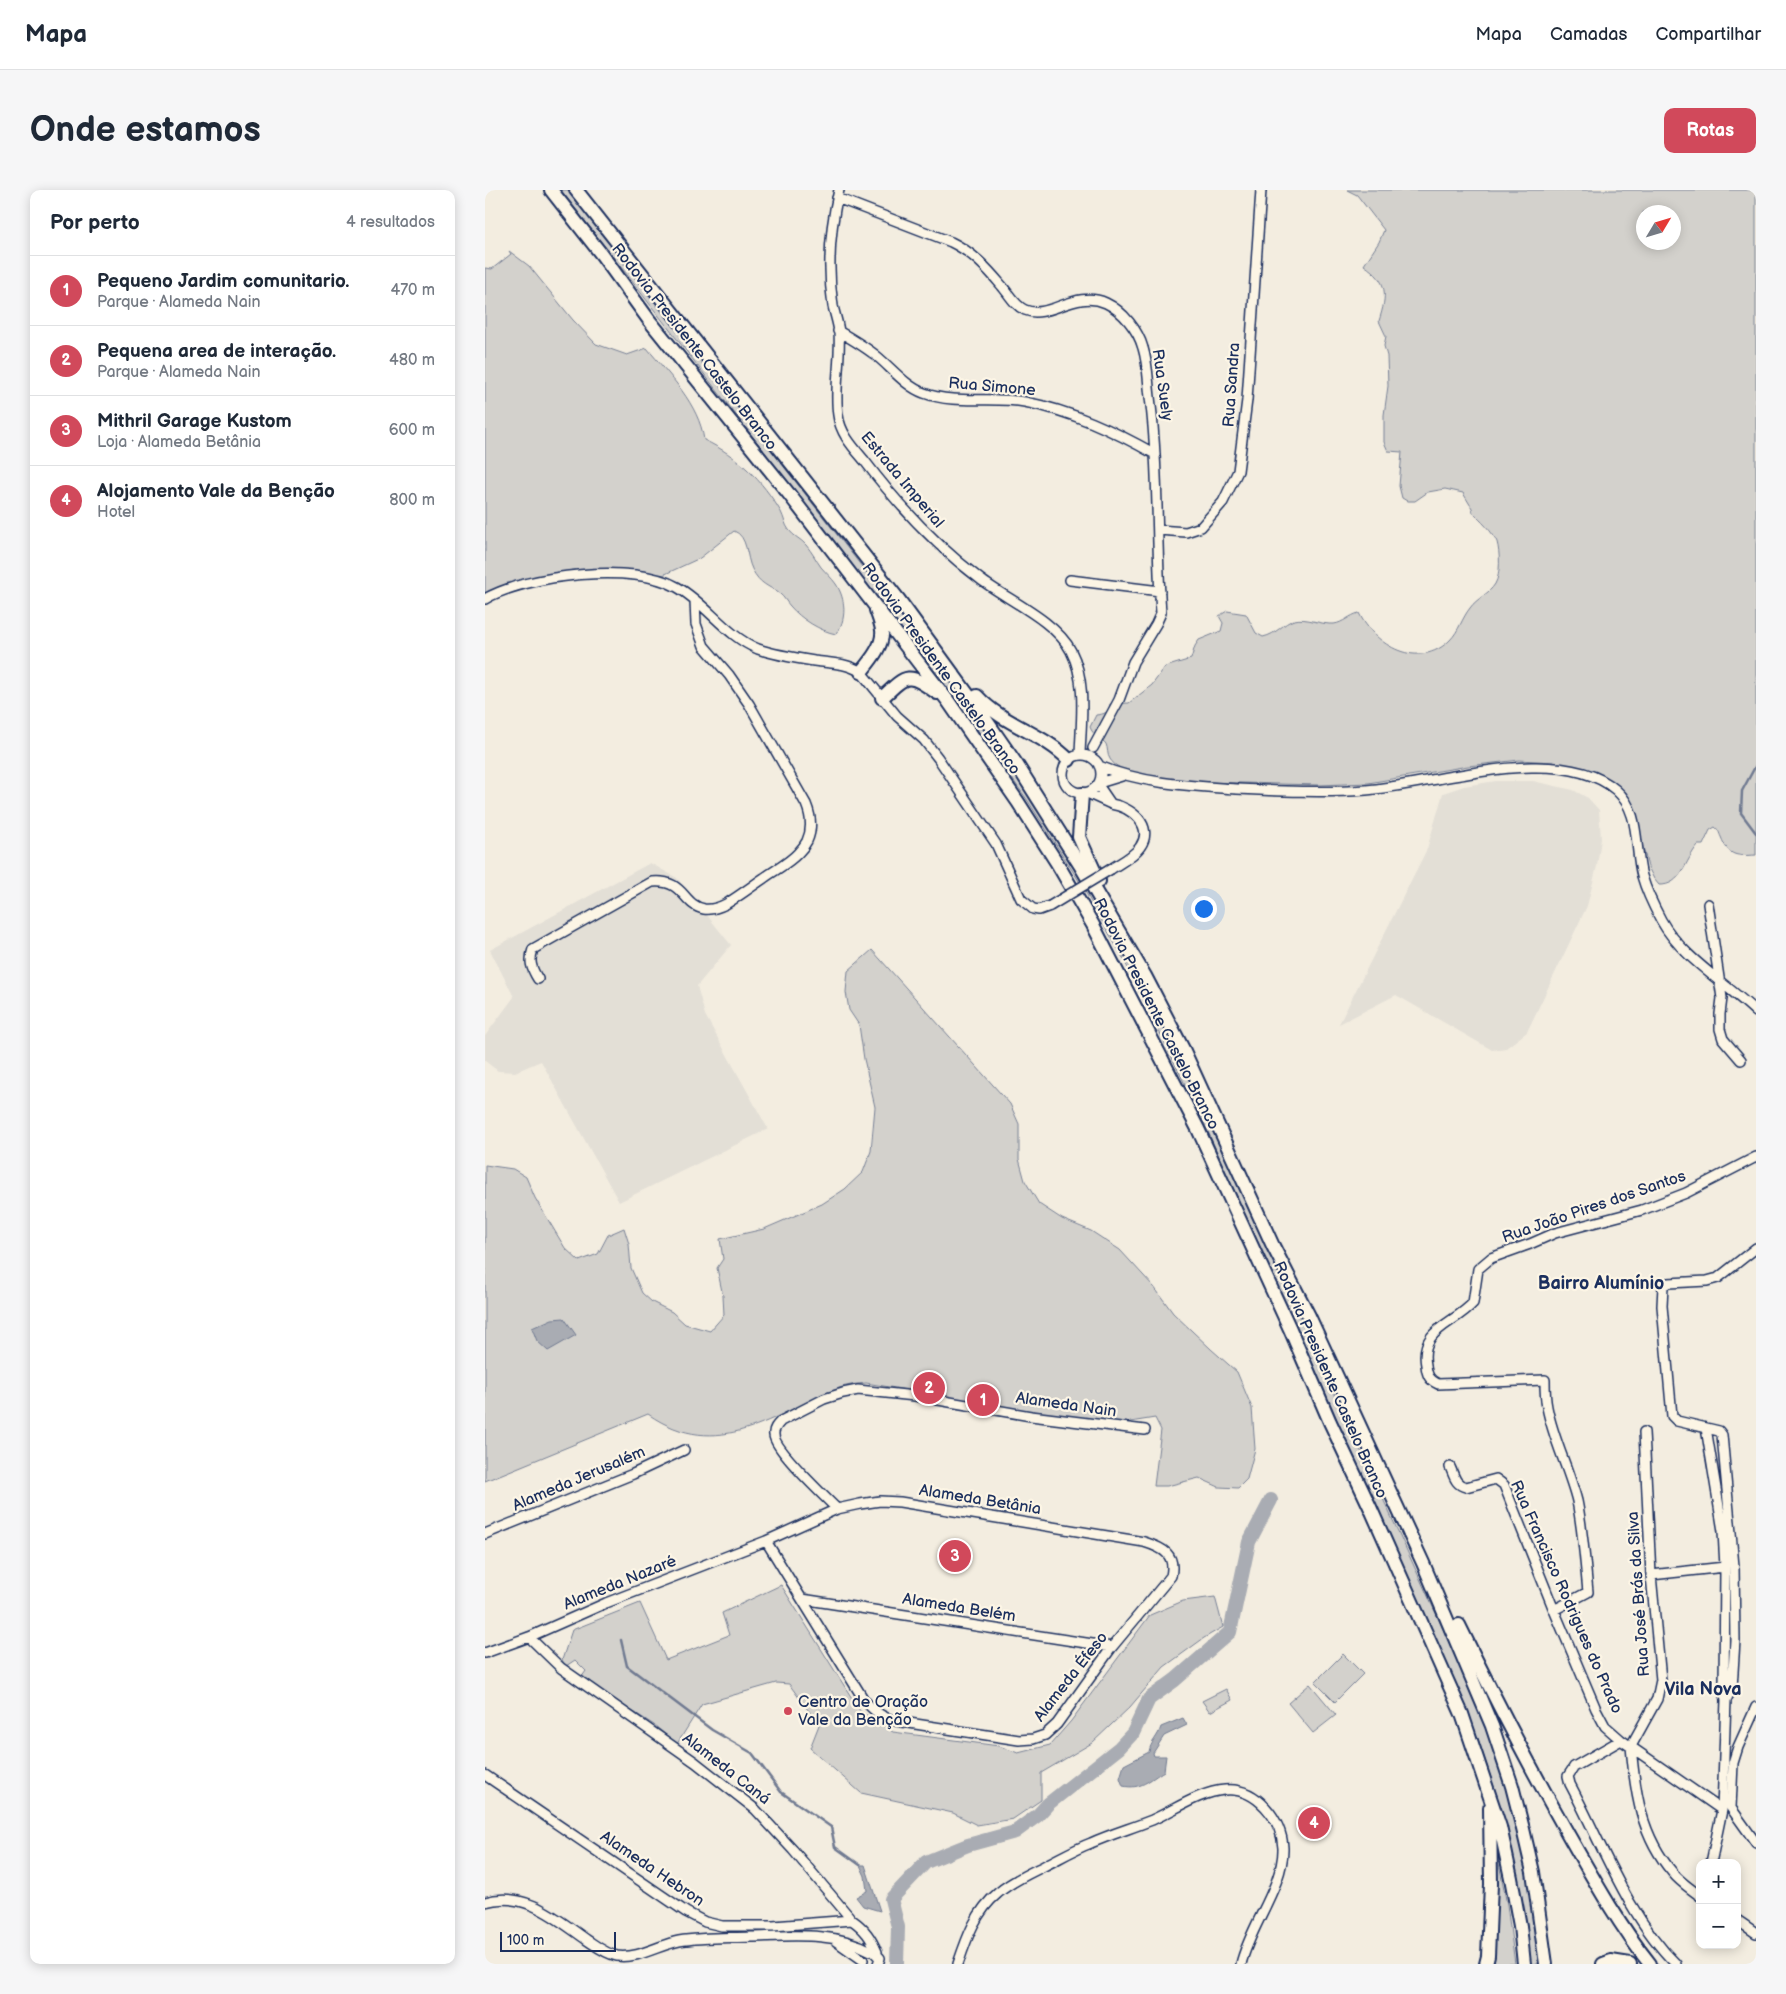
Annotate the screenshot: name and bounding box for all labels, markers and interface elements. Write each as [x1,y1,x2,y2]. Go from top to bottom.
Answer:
text: Mapa [25,20,87,49]
text: Mapa [1476,24,1522,45]
text: Camadas [1550,24,1627,45]
text: Compartilhar [1655,24,1761,45]
button: Rotas [1664,108,1756,153]
text: Onde estamos [30,109,261,152]
north arrow [1636,205,1681,250]
text: Por perto [50,210,140,235]
text: 4 resultados [346,213,435,232]
street label: Rodovia Presidente Castelo Branco [607,240,781,454]
text: Pequeno Jardim comunitario. [97,270,350,293]
text: 1 [63,281,69,300]
text: 470 m [390,281,435,300]
text: Parque · Alameda Nain [97,293,261,312]
text: Pequena area de interação. [97,340,336,363]
street label: Rua Sandra [1220,342,1244,428]
street label: Rua Suely [1148,348,1177,423]
text: 2 [61,351,71,370]
text: 480 m [389,351,435,370]
text: Parque · Alameda Nain [97,363,261,382]
street label: Rua Simone [948,374,1037,400]
text: Mithril Garage Kustom [97,410,292,433]
text: 3 [61,421,71,440]
text: 600 m [389,421,435,440]
street label: Estrada Imperial [856,428,948,532]
text: Loja · Alameda Betânia [97,433,261,452]
text: Alojamento Vale da Benção [97,480,335,503]
text: 4 [61,491,71,510]
text: 800 m [389,491,435,510]
text: Hotel [97,503,135,522]
street label: Rodovia Presidente Castelo Branco [858,559,1024,779]
street label: Rodovia Presidente Castelo Branco [1089,895,1223,1133]
your location [1191,896,1217,922]
street label: Rua João Pires dos Santos [1500,1167,1688,1247]
street label: Rodovia Presidente Castelo Branco [1269,1259,1391,1501]
district label: Bairro Alumínio [1538,1273,1664,1294]
pin: 2 [913,1369,945,1407]
pin: 1 [967,1381,999,1419]
street label: Alameda Nain [1014,1389,1118,1421]
street label: Alameda Jerusalém [510,1442,648,1516]
street label: Rua Francisco Rodrigues do Prado [1506,1477,1626,1717]
street label: Alameda Betânia [918,1481,1042,1519]
street label: Rua José Brás da Silva [1624,1511,1654,1677]
pin: 3 [939,1537,971,1575]
street label: Alameda Nazaré [561,1552,680,1614]
street label: Alameda Belém [901,1590,1017,1626]
street label: Alameda Éfeso [1029,1627,1112,1726]
district label: Vila Nova [1664,1679,1742,1700]
place label: Centro de Oração Vale da Benção [798,1693,928,1730]
marker: Centro de Oração Vale da Benção [782,1705,794,1717]
street label: Alameda Caná [678,1729,774,1809]
pin: 4 [1298,1804,1330,1842]
street label: Alameda Hebron [596,1827,708,1911]
map controls [1696,1859,1741,1949]
button: + [1696,1859,1741,1904]
button: − [1696,1904,1741,1949]
scale bar [500,1929,616,1952]
text: 100 m [507,1932,544,1949]

